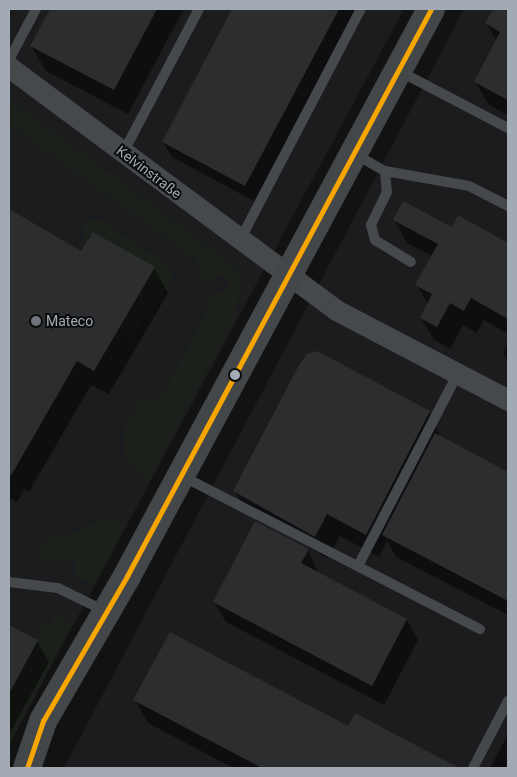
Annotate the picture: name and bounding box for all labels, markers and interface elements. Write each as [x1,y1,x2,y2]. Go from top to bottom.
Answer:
street label: Kelvinstraße [113,142,185,202]
place label: Mateco [46,313,93,329]
marker: Mateco [30,315,42,327]
unlabelled marker [230,370,240,380]

